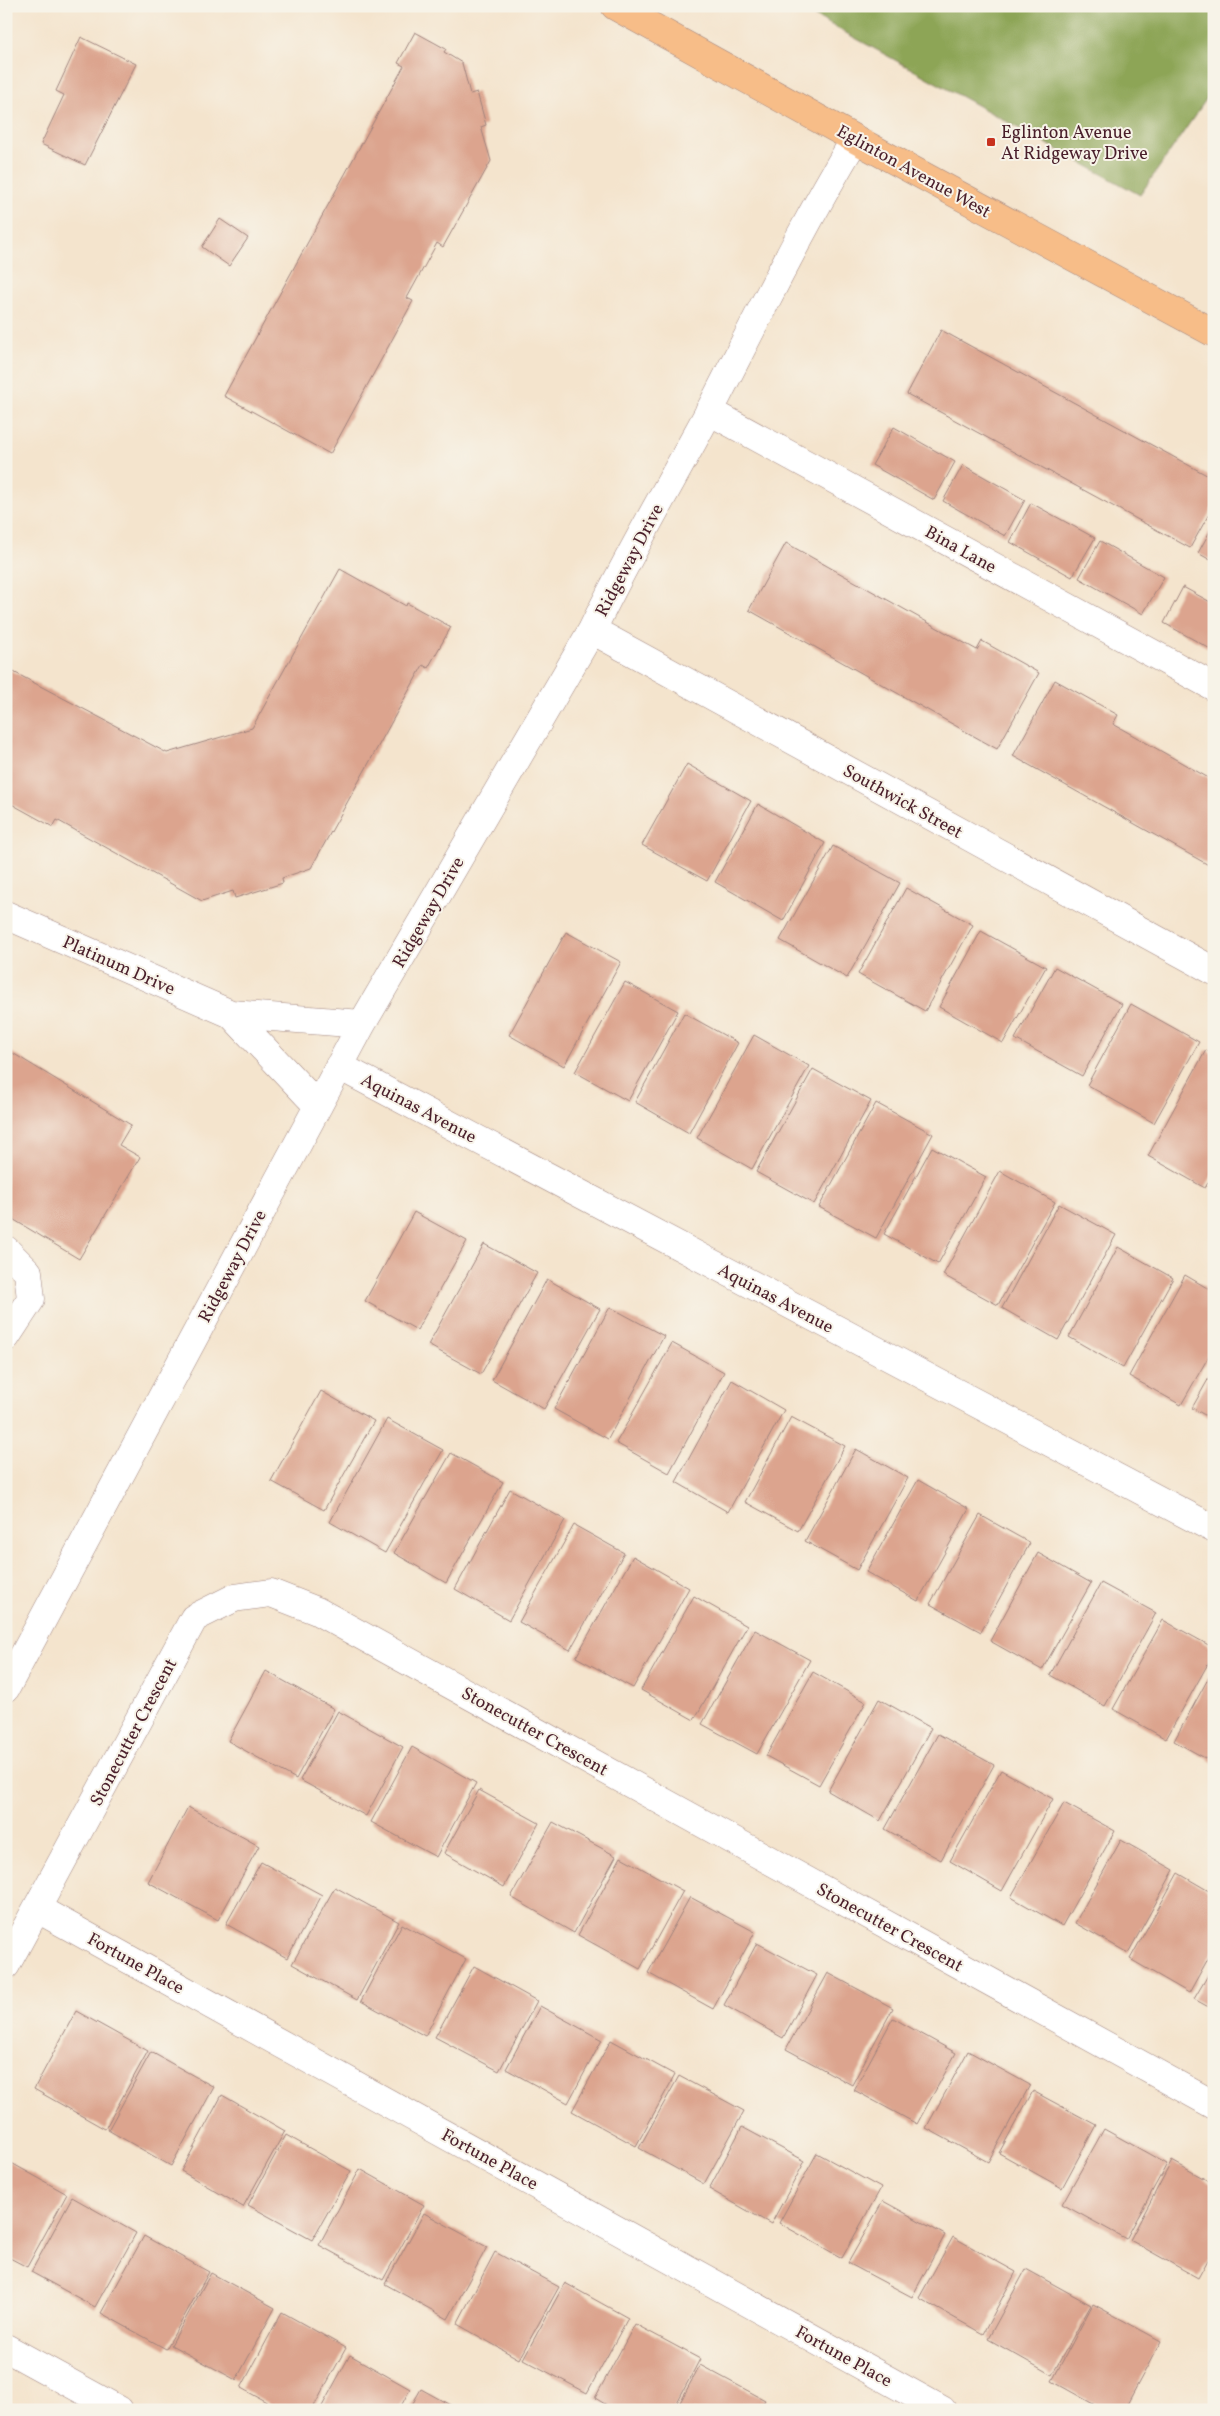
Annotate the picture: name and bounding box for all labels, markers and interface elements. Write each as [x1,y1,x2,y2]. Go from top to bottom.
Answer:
street label: Eglinton Avenue West [832,120,995,225]
place label: Eglinton Avenue At Ridgeway Drive [1001,121,1148,167]
marker: Eglinton Avenue At Ridgeway Drive [985,136,997,148]
street label: Ridgeway Drive [590,500,671,622]
street label: Bina Lane [920,520,1001,580]
street label: Southwick Street [838,759,967,846]
street label: Ridgeway Drive [387,853,471,973]
street label: Platinum Drive [58,930,179,1002]
street label: Aquinas Avenue [356,1068,481,1150]
street label: Ridgeway Drive [193,1206,274,1328]
street label: Aquinas Avenue [713,1258,838,1340]
street label: Stonecutter Crescent [85,1654,184,1811]
street label: Stonecutter Crescent [456,1682,612,1783]
street label: Stonecutter Crescent [811,1878,967,1979]
street label: Fortune Place [82,1927,188,2001]
street label: Fortune Place [436,2123,542,2197]
street label: Fortune Place [790,2320,896,2394]

